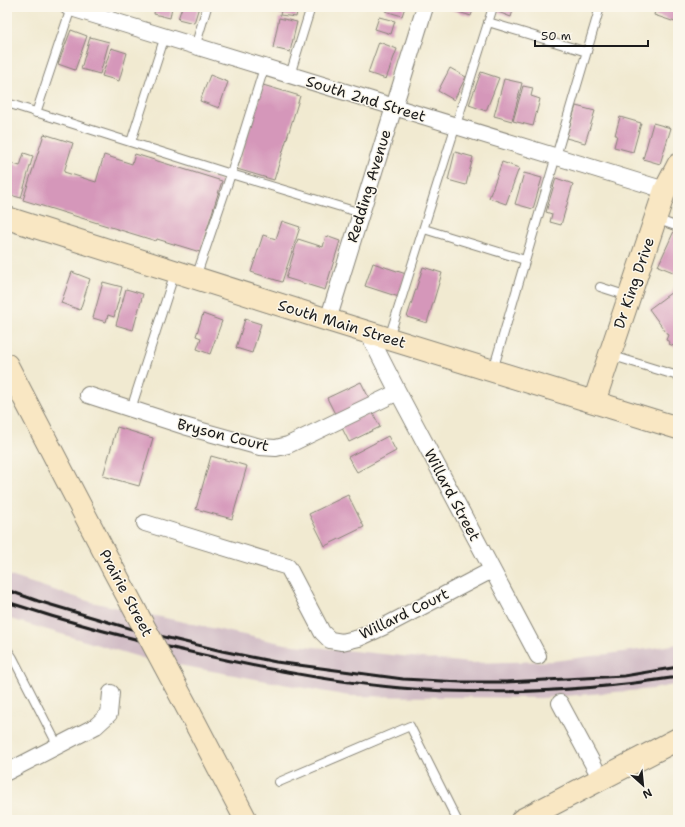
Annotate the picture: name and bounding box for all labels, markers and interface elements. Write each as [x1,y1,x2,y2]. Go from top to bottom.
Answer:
scale bar [535,22,648,48]
text: 50 m [541,28,571,44]
street label: South 2nd Street [304,71,428,127]
street label: Redding Avenue [342,127,396,245]
street label: Dr King Drive [609,235,659,331]
street label: South Main Street [276,295,408,353]
street label: Bryson Court [175,414,271,456]
street label: Willard Street [419,445,485,545]
street label: Prairie Street [95,546,157,640]
street label: Willard Court [356,584,452,644]
north arrow [623,765,663,805]
text: N [640,785,655,802]

